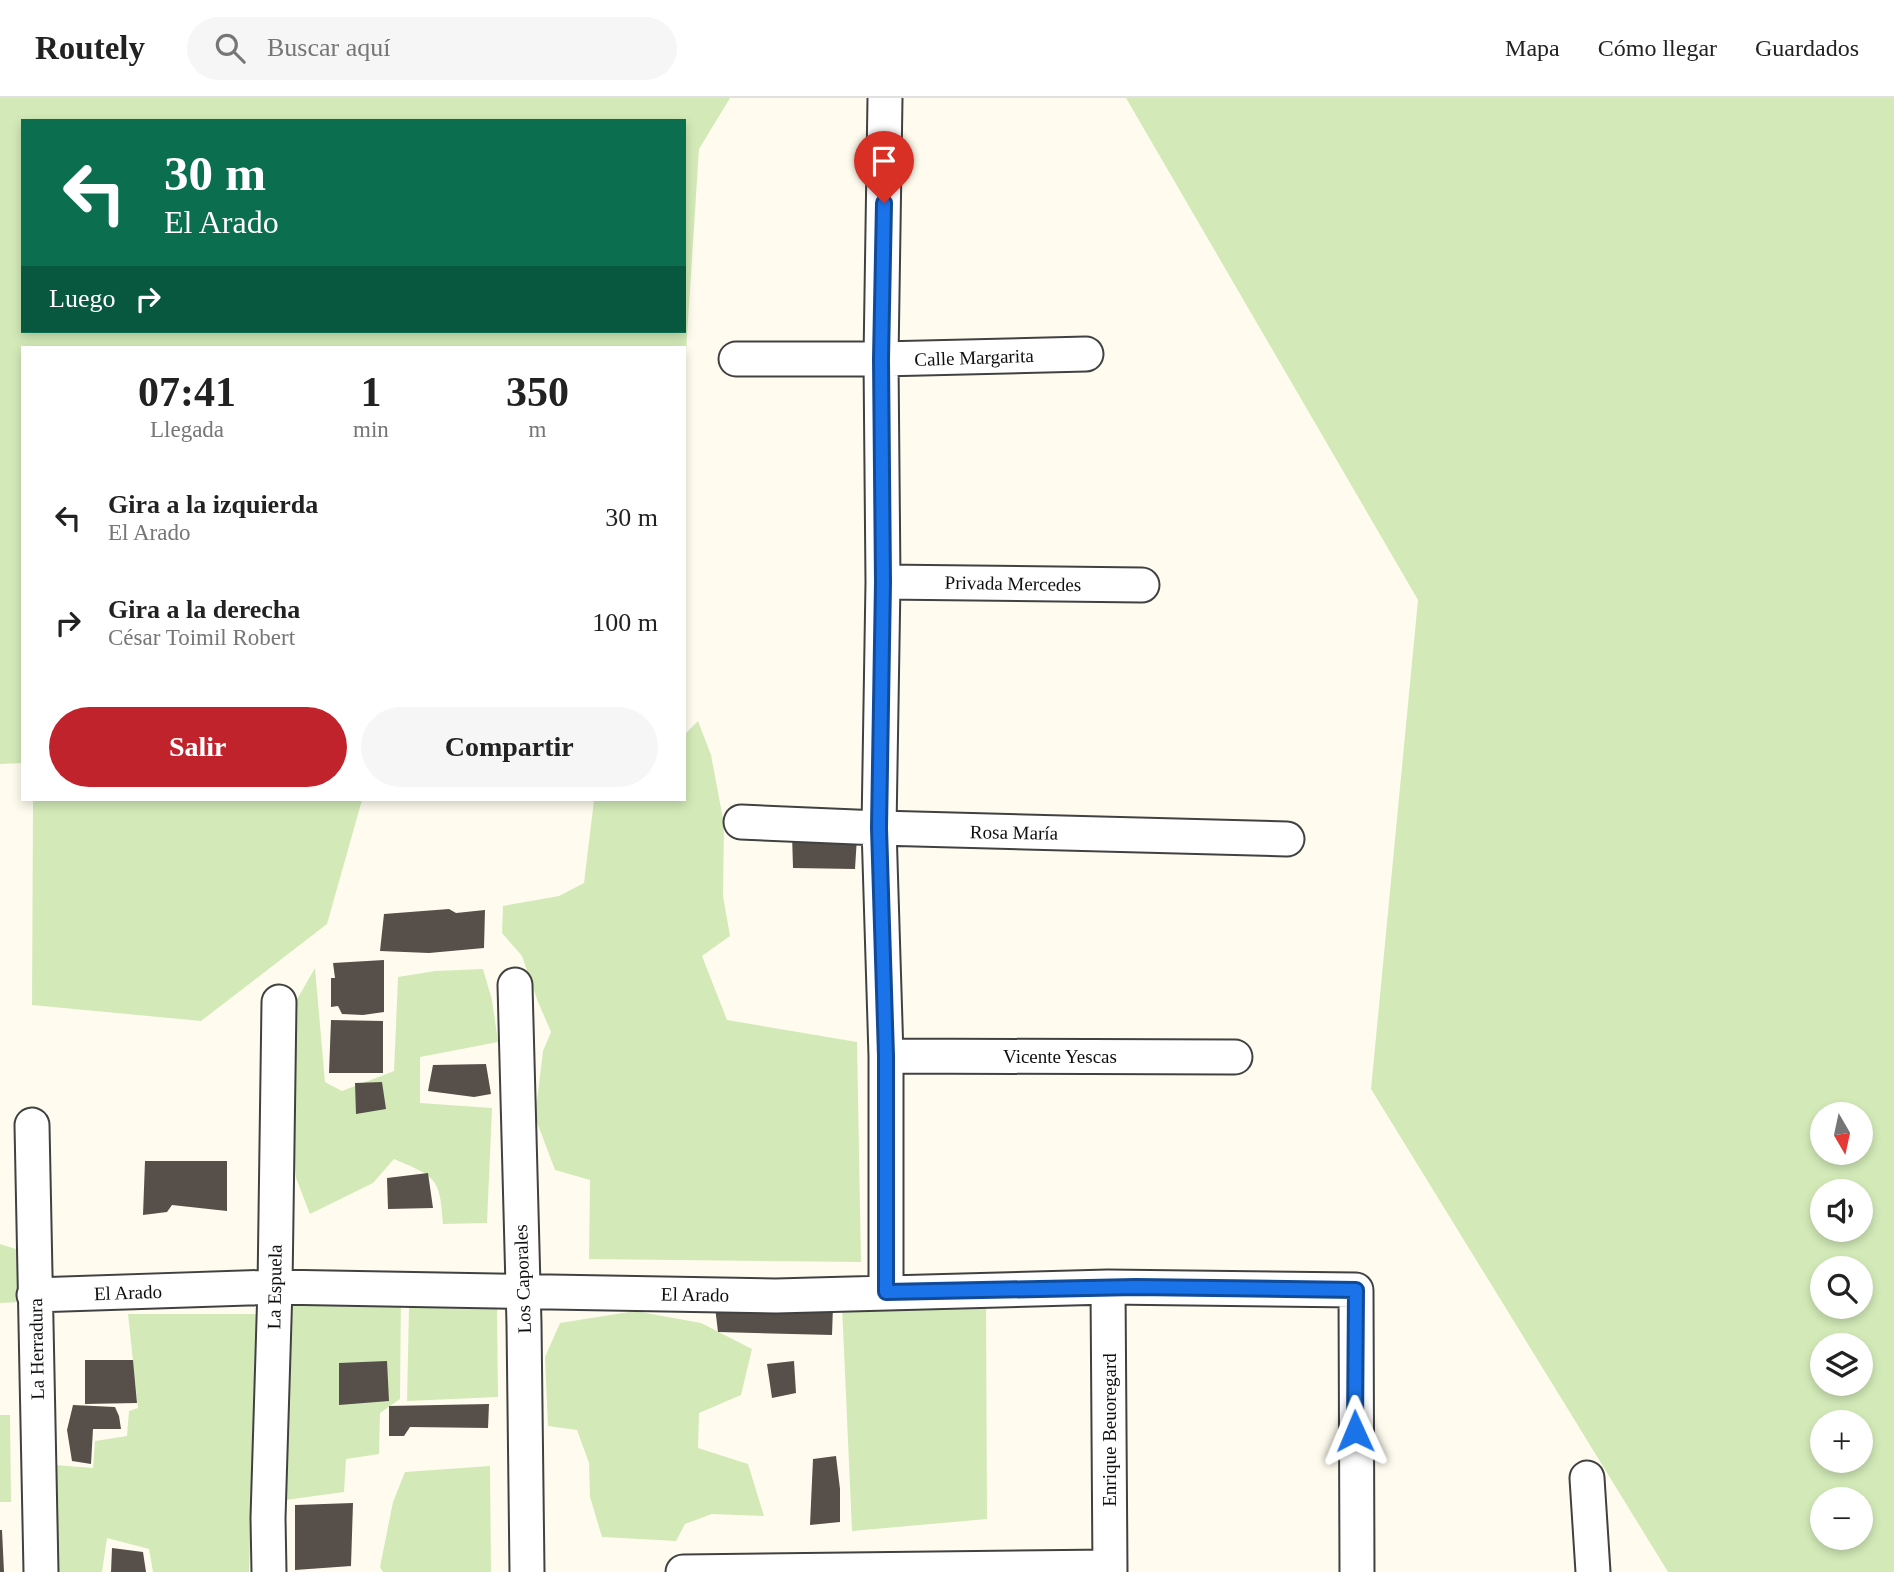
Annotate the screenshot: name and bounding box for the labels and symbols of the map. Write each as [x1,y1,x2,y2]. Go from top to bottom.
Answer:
pin [854,131,914,203]
street label: Calle Margarita [914,345,1035,370]
street label: Privada Mercedes [944,572,1081,595]
street label: Rosa María [970,821,1059,844]
street label: Vicente Yescas [1003,1046,1117,1067]
north arrow [1810,1102,1872,1166]
street label: Los Caporales [510,1224,535,1334]
street label: La Espuela [263,1244,286,1330]
street label: El Arado [94,1281,162,1304]
street label: El Arado [661,1283,729,1306]
street label: La Herradura [25,1297,48,1400]
street label: Enrique Beuoregard [1099,1353,1120,1507]
position arrow [1318,1394,1392,1468]

